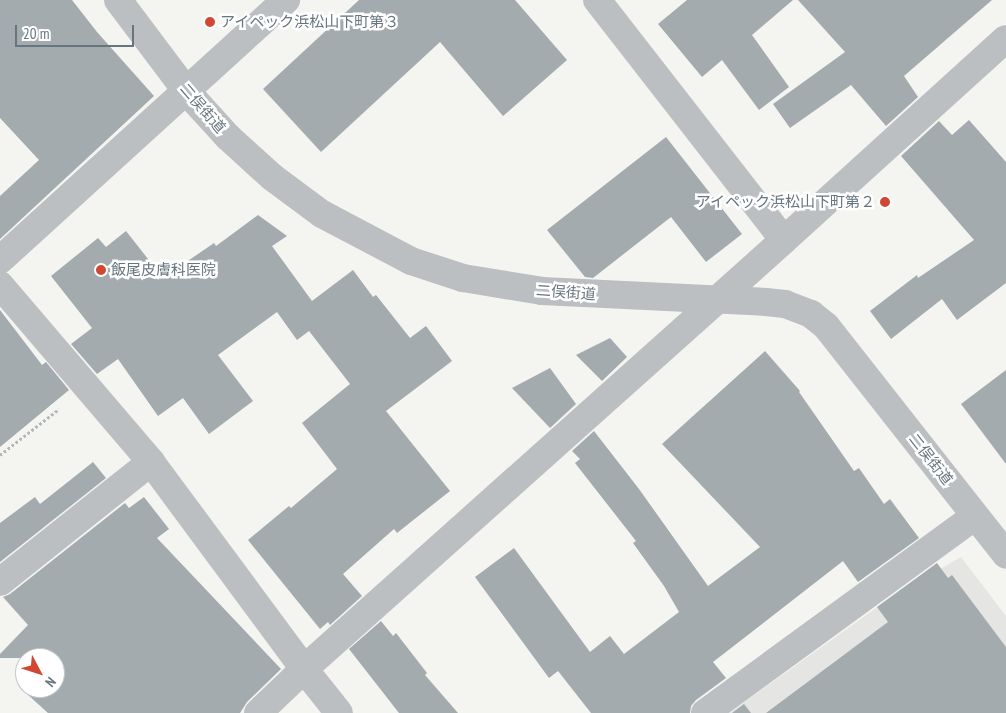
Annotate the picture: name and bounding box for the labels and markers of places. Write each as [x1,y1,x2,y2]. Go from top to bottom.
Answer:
place label: アイペック浜松山下町第３ [220,13,400,31]
marker: アイペック浜松山下町第３ [204,16,216,28]
place label: アイペック浜松山下町第２ [695,193,875,211]
marker: アイペック浜松山下町第２ [879,196,891,208]
place label: 飯尾皮膚科医院 [111,261,216,279]
marker: 飯尾皮膚科医院 [95,264,107,276]

